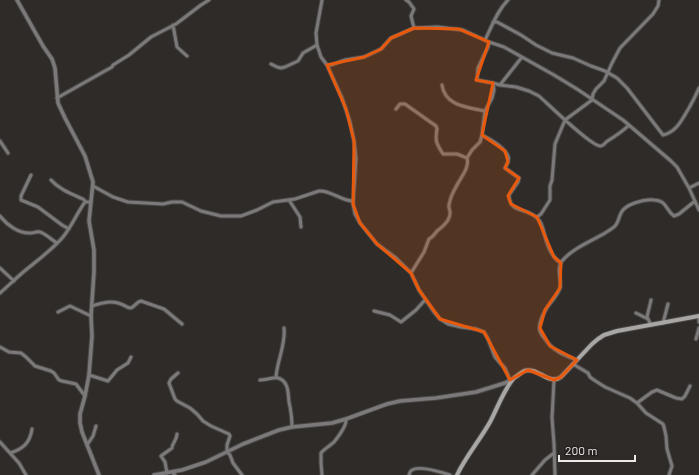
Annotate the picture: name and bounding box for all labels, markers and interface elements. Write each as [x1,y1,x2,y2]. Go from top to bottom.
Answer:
scale bar [559,437,635,463]
text: 200 m [565,443,597,457]

